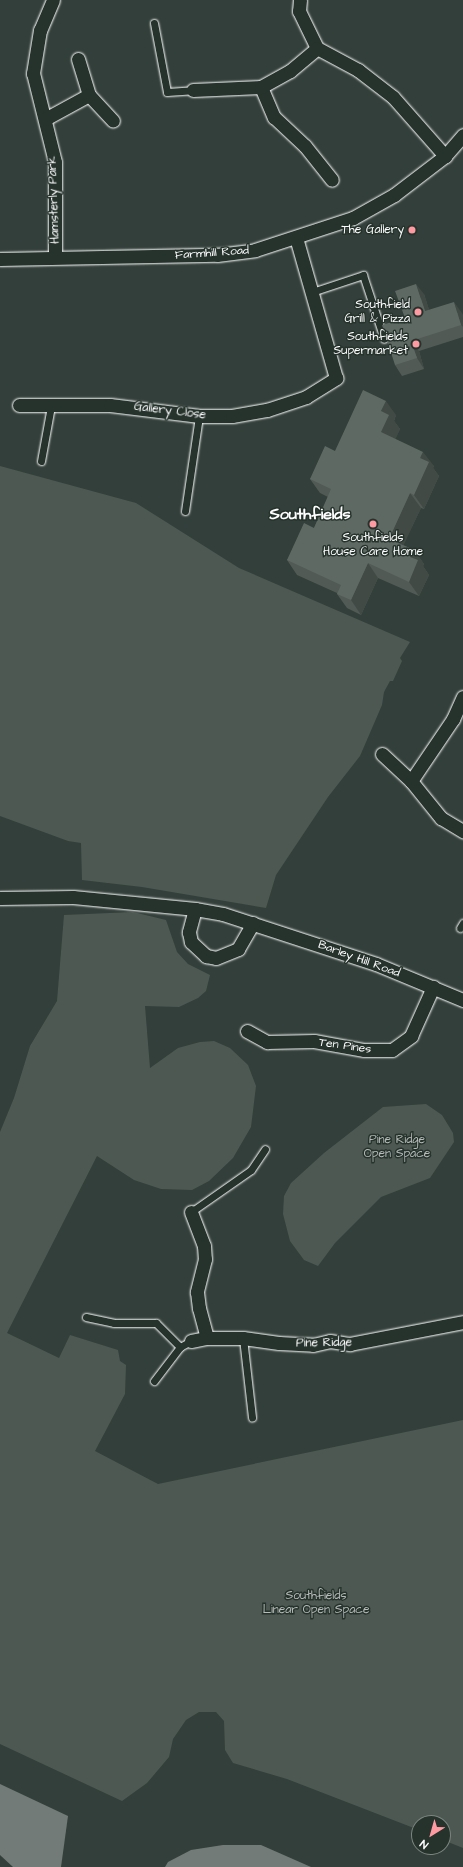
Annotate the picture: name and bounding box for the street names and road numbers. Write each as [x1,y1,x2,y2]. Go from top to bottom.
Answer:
street label: Hamsterly Park [45,156,63,244]
street label: Farmhill Road [174,243,250,263]
street label: Gallery Close [133,399,207,423]
street label: Barley Hill Road [316,937,402,981]
street label: Ten Pines [318,1035,372,1057]
street label: Pine Ridge [296,1335,352,1351]

